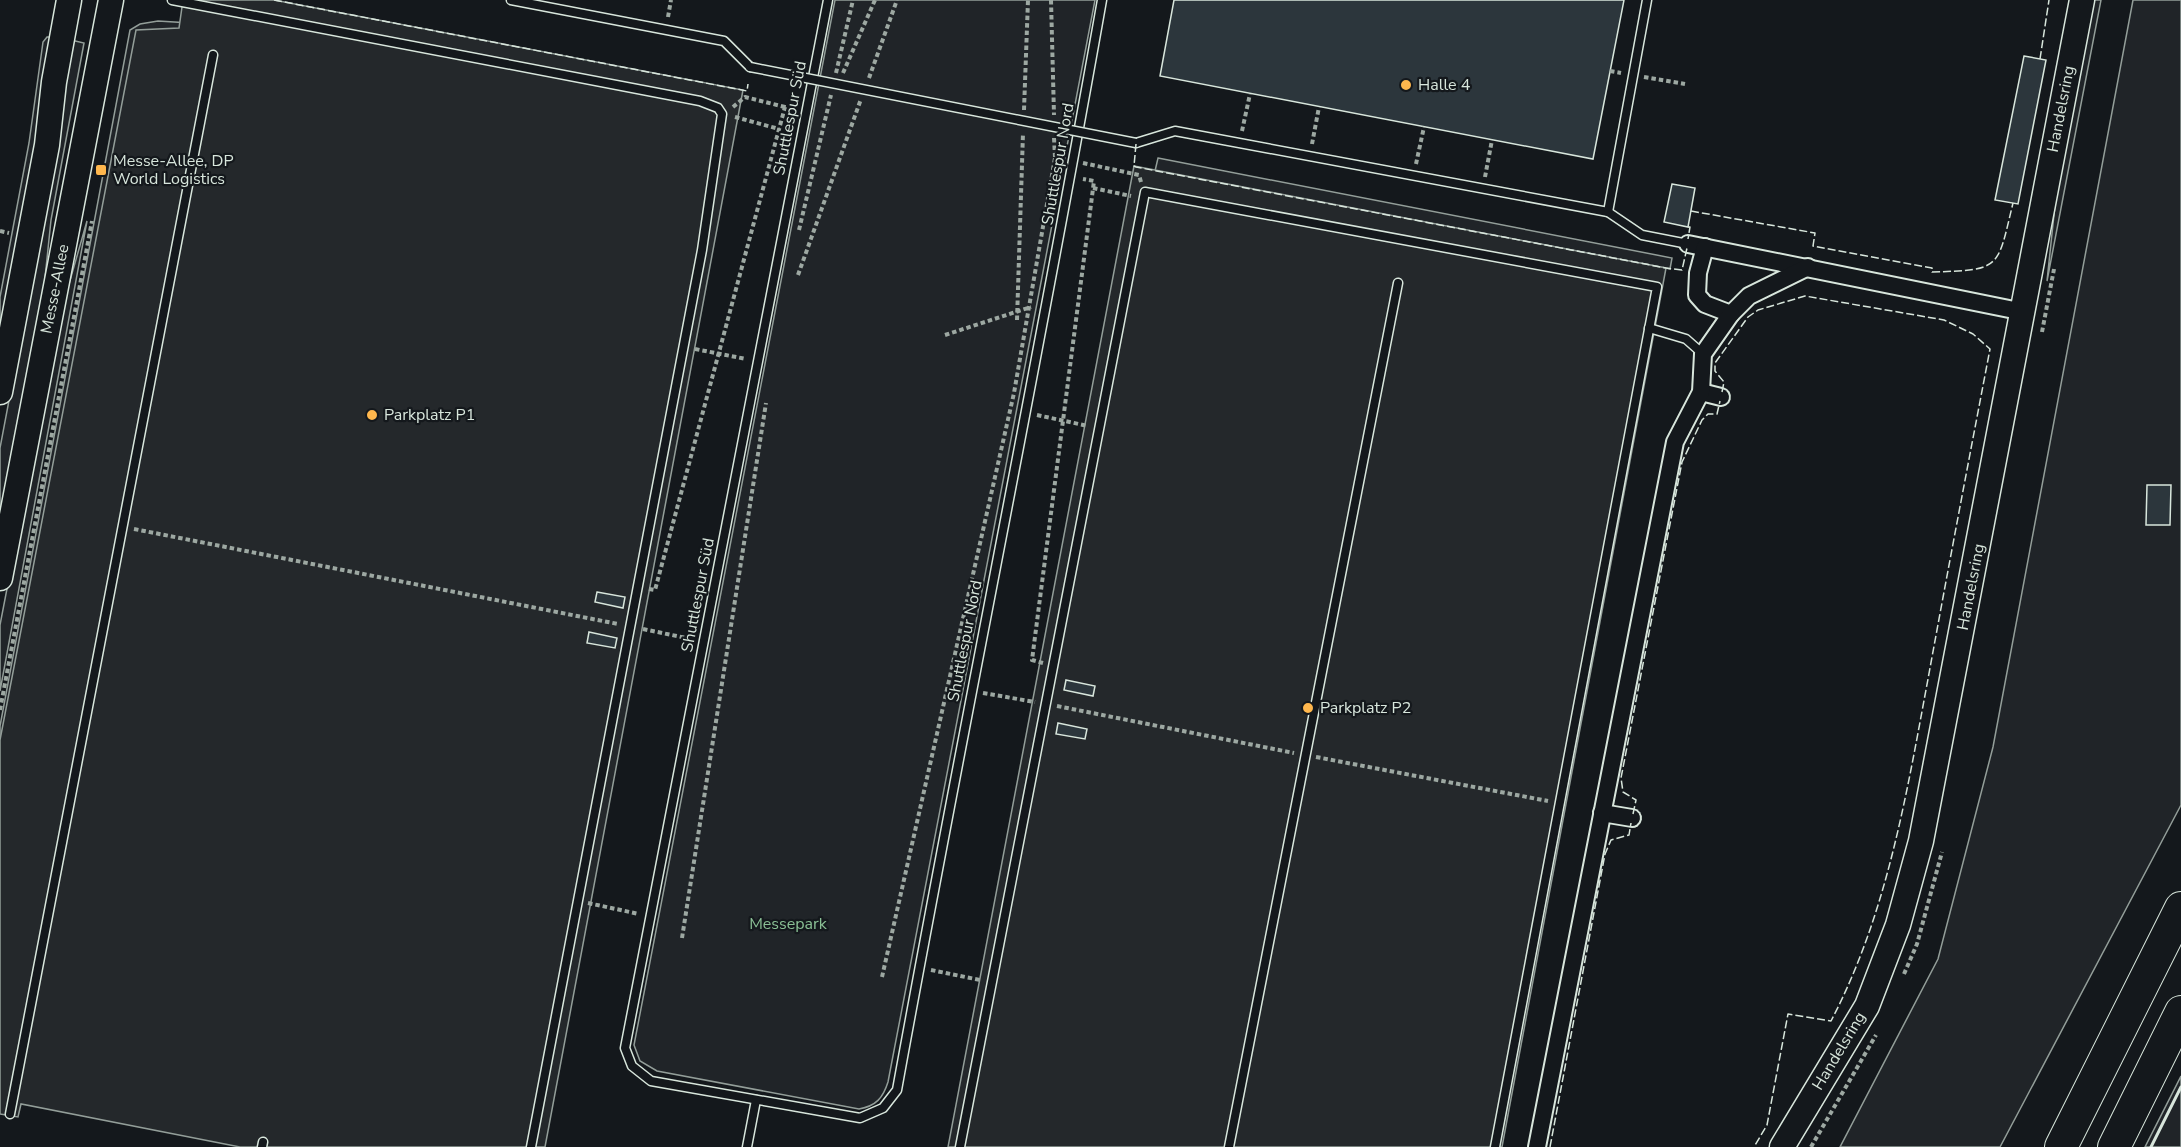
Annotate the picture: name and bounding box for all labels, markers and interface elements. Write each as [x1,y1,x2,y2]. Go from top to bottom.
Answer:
street label: Shuttlespur Süd [768,59,812,177]
street label: Handelsring [2042,64,2080,154]
place label: Halle 4 [1418,74,1471,96]
marker: Halle 4 [1399,78,1413,92]
street label: Shuttlespur Nord [1036,101,1080,227]
place label: Messe-Allee, DP World Logistics [113,150,234,190]
marker: Messe-Allee, DP World Logistics [94,163,108,177]
street label: Messe-Allee [36,242,74,336]
place label: Parkplatz P1 [384,404,475,426]
marker: Parkplatz P1 [365,408,379,422]
street label: Shuttlespur Süd [676,536,720,654]
street label: Handelsring [1952,542,1990,632]
street label: Shuttlespur Nord [942,578,988,704]
place label: Parkplatz P2 [1320,697,1411,719]
marker: Parkplatz P2 [1301,701,1315,715]
park label: Messepark [749,913,828,935]
street label: Handelsring [1807,1008,1871,1094]

